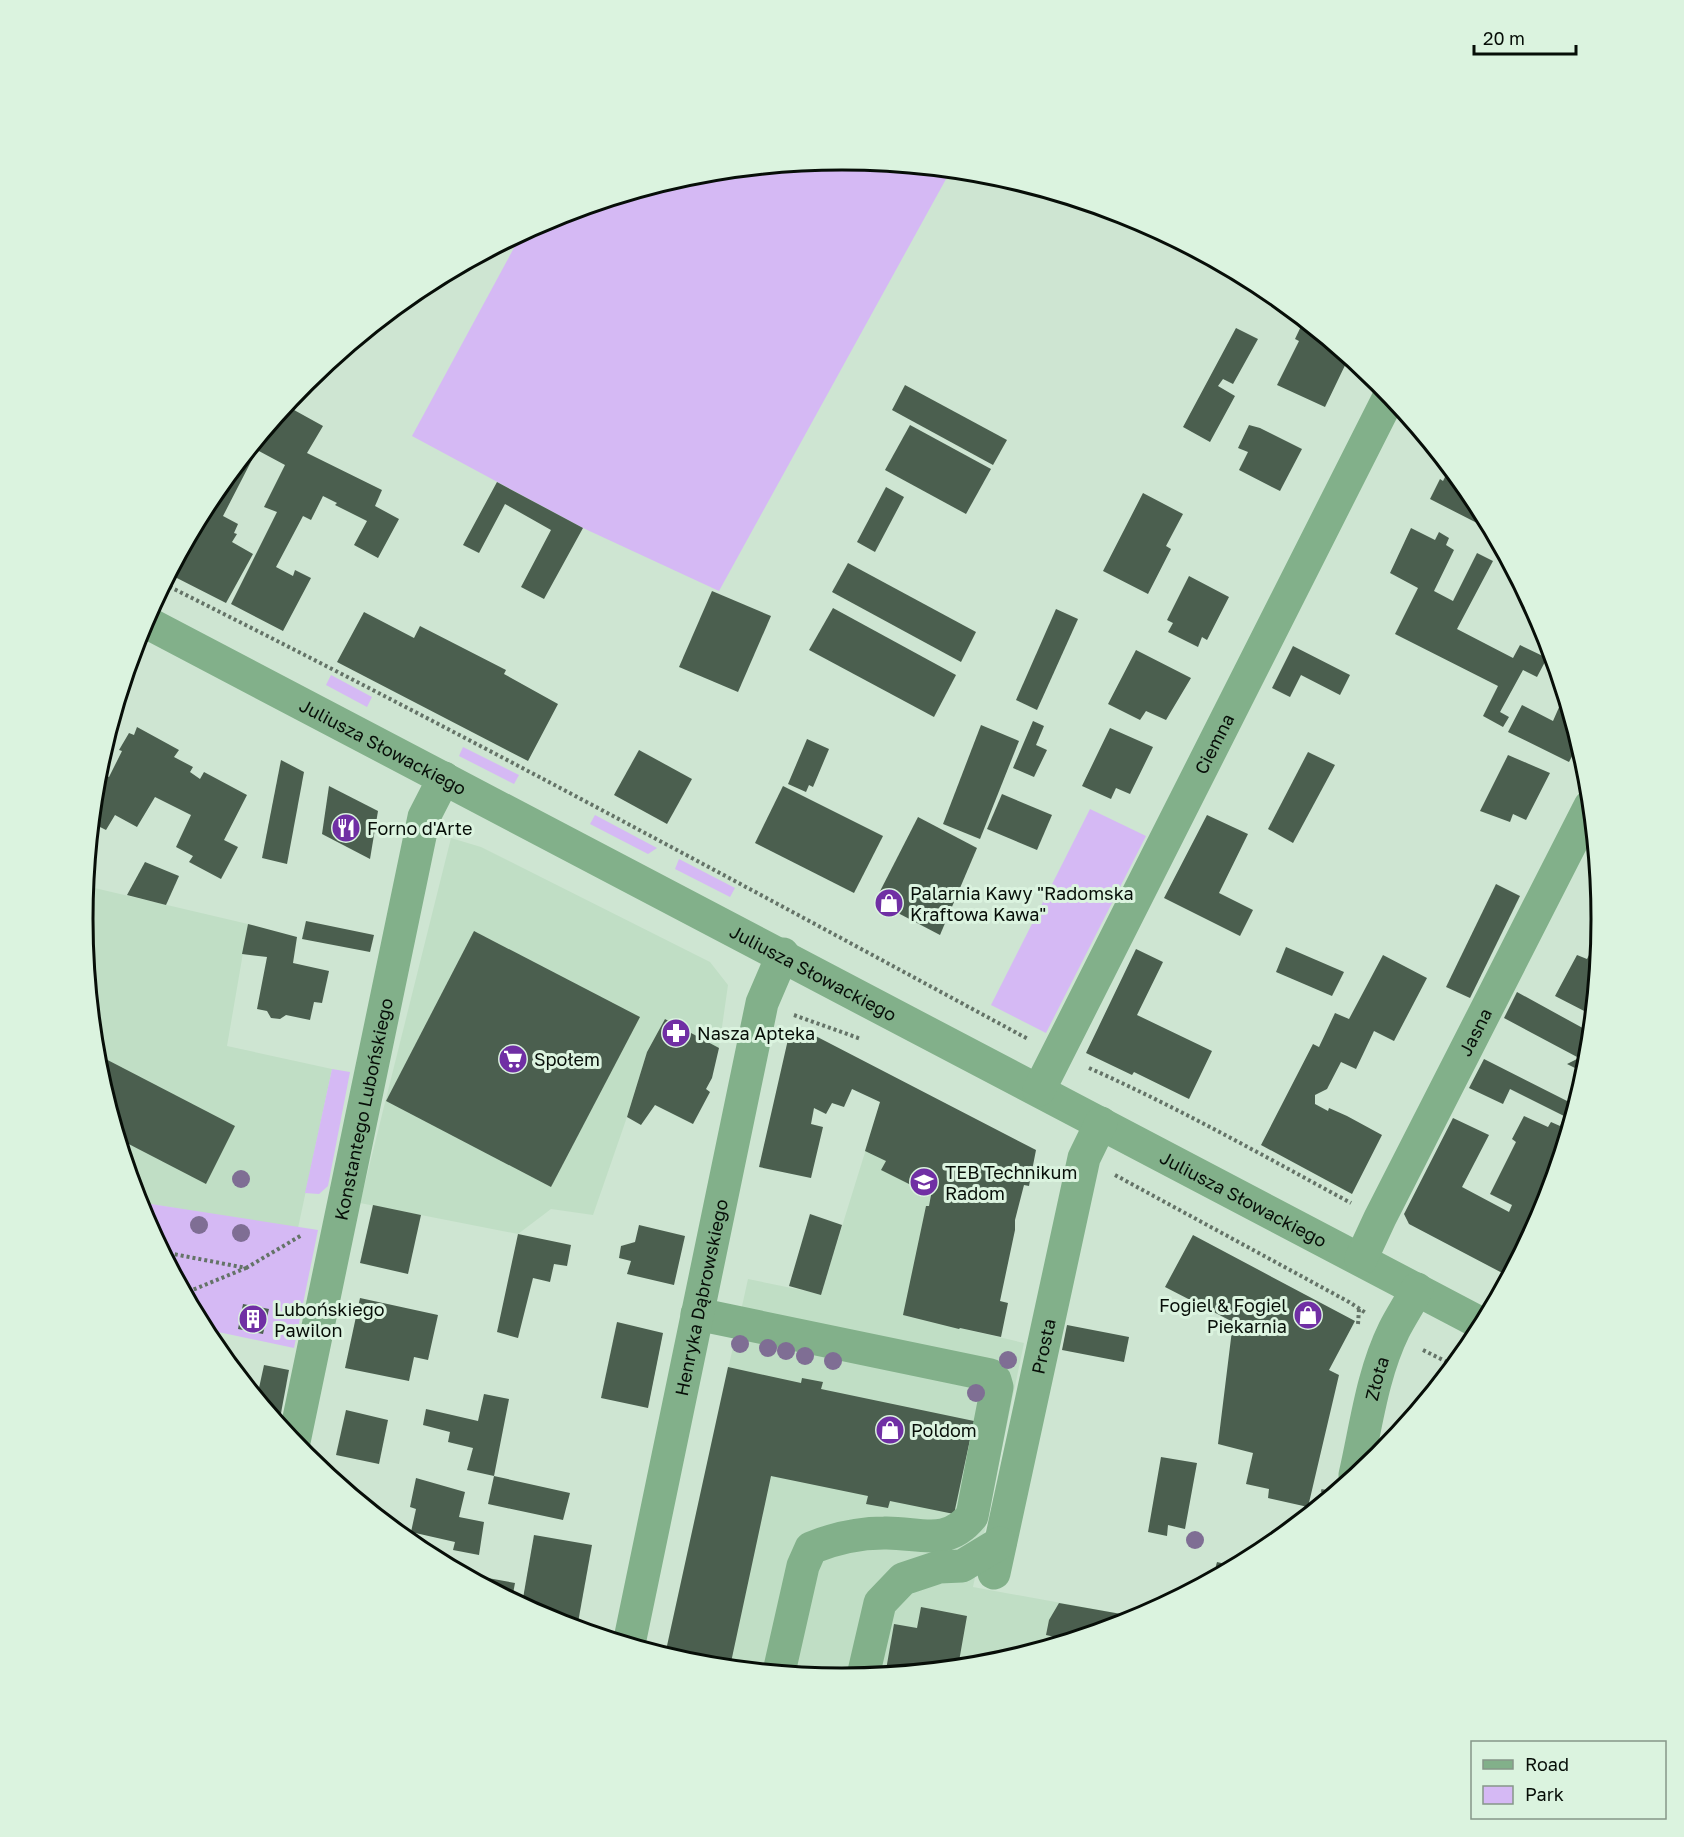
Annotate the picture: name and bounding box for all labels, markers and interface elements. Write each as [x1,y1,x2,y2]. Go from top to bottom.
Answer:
scale bar [1474,18,1576,56]
text: 20 m [1483,27,1525,49]
street label: Juliusza Słowackiego [296,694,470,799]
street label: Ciemna [1190,710,1238,778]
restaurant icon: Forno d'Arte [330,812,362,844]
place label: Forno d'Arte [367,817,472,839]
place label: Palarnia Kawy "Radomska Kraftowa Kawa" [910,882,1134,925]
shop icon: Palarnia Kawy "Radomska Kraftowa Kawa" [873,887,905,919]
street label: Juliusza Słowackiego [726,920,900,1025]
street label: Konstantego Lubońskiego [329,996,397,1222]
street label: Jasna [1453,1004,1496,1060]
pharmacy icon: Nasza Apteka [660,1017,692,1049]
place label: Nasza Apteka [697,1022,815,1044]
supermarket icon: Społem [497,1043,529,1075]
place label: Społem [534,1048,600,1070]
street label: Juliusza Słowackiego [1156,1146,1331,1252]
place label: TEB Technikum Radom [945,1161,1077,1204]
school or university icon: TEB Technikum Radom [908,1166,940,1198]
street label: Henryka Dąbrowskiego [670,1197,732,1398]
place label: Fogiel & Fogiel Piekarnia [1159,1294,1287,1337]
place label: Lubońskiego Pawilon [274,1298,385,1341]
shop icon: Fogiel & Fogiel Piekarnia [1292,1299,1324,1331]
building icon: Lubońskiego Pawilon [237,1303,269,1335]
street label: Prosta [1026,1316,1060,1376]
street label: Złota [1360,1353,1393,1403]
shop icon: Poldom [874,1414,906,1446]
place label: Poldom [911,1419,977,1441]
legend [1471,1741,1666,1819]
text: Road [1525,1753,1569,1775]
text: Park [1525,1783,1564,1805]

